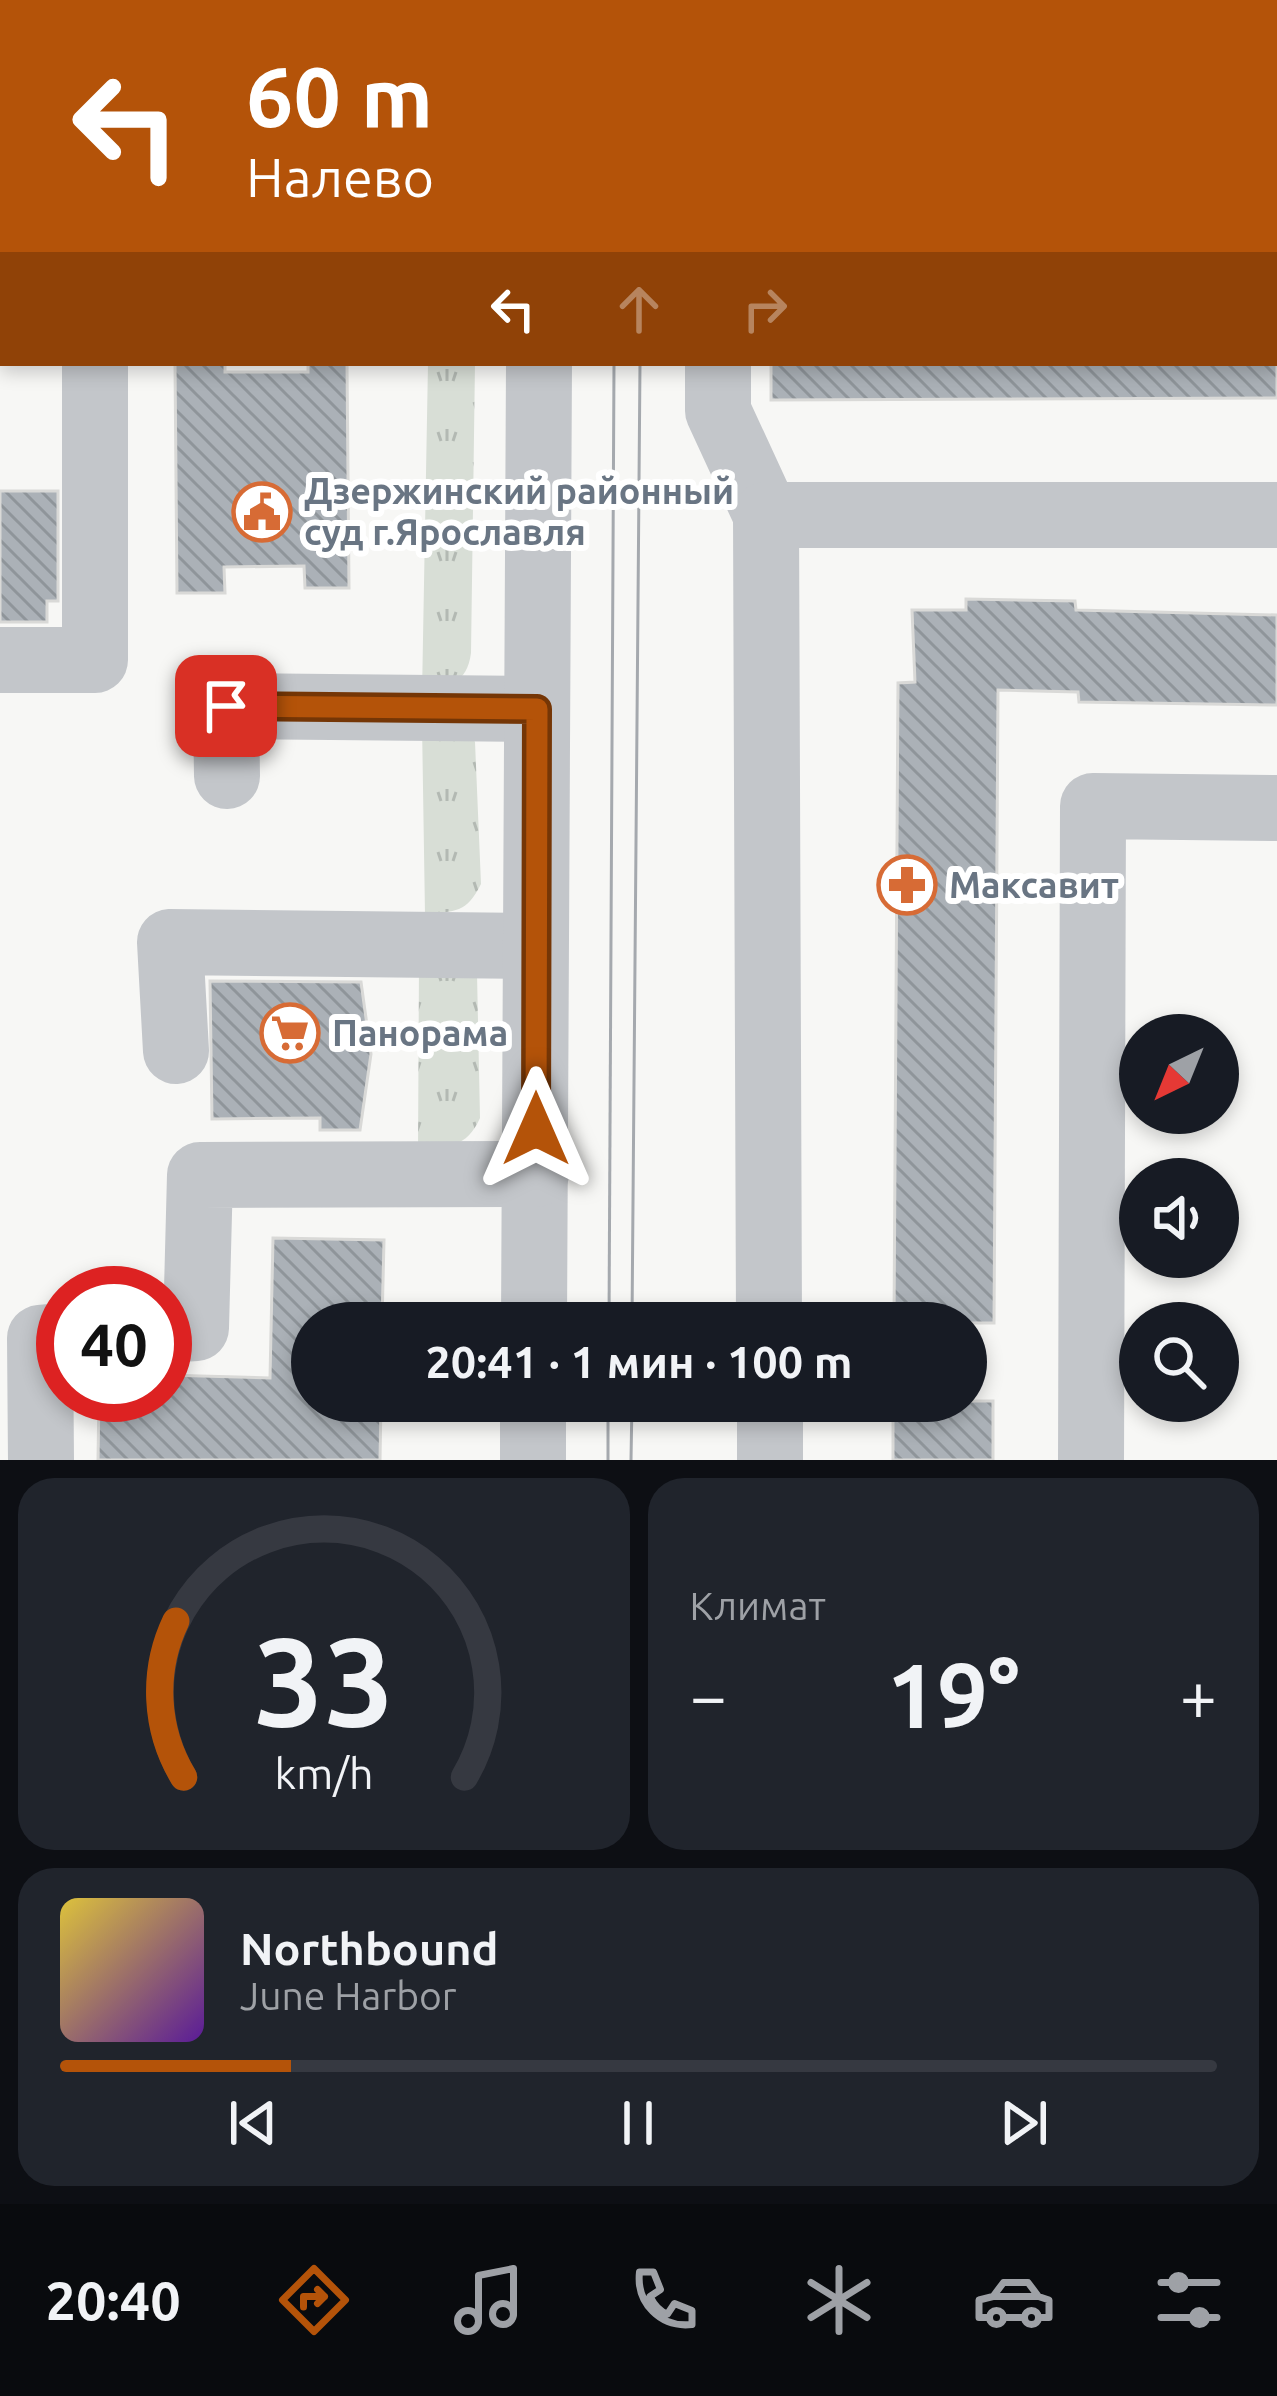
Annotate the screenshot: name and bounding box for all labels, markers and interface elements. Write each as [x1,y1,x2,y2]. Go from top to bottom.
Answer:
icon: left [48,48,204,204]
text: 60 m [246,49,433,143]
text: Налево [246,147,434,207]
icon: left [480,276,546,342]
icon: ahead [606,276,672,342]
icon: right [732,276,798,342]
place label: Дзержинский районный суд г.Ярославля [304,470,734,552]
public building icon: Дзержинский районный суд г.Ярославля [231,481,293,543]
pin [175,655,277,757]
icon: arrive [193,673,259,739]
pharmacy icon: Максавит [876,854,938,916]
place label: Максавит [949,864,1119,905]
supermarket icon: Панорама [259,1002,321,1064]
place label: Панорама [332,1012,508,1053]
north arrow [1119,1014,1239,1134]
map controls [1119,1014,1239,1422]
position arrow [473,1066,599,1192]
button: sound [1119,1158,1239,1278]
speed limit sign: 40 [36,1266,192,1422]
button: search [1119,1302,1239,1422]
text: 20:41 · 1 мин · 100 m [425,1336,853,1387]
text: Климат [690,1584,826,1627]
text: 33 [253,1610,394,1750]
text: 19° [887,1644,1020,1745]
text: − [690,1658,727,1732]
text: + [1180,1658,1217,1732]
text: km/h [274,1749,373,1797]
text: Northbound [240,1923,499,1974]
text: June Harbor [240,1974,457,2017]
icon: previous [220,2090,286,2156]
icon: pause [605,2090,671,2156]
icon: next [991,2090,1057,2156]
icon: directions [272,2258,356,2342]
icon: music [447,2258,531,2342]
icon: phone [622,2258,706,2342]
icon: climate [797,2258,881,2342]
icon: car [972,2258,1056,2342]
icon: filters [1147,2258,1231,2342]
text: 20:40 [46,2270,181,2330]

